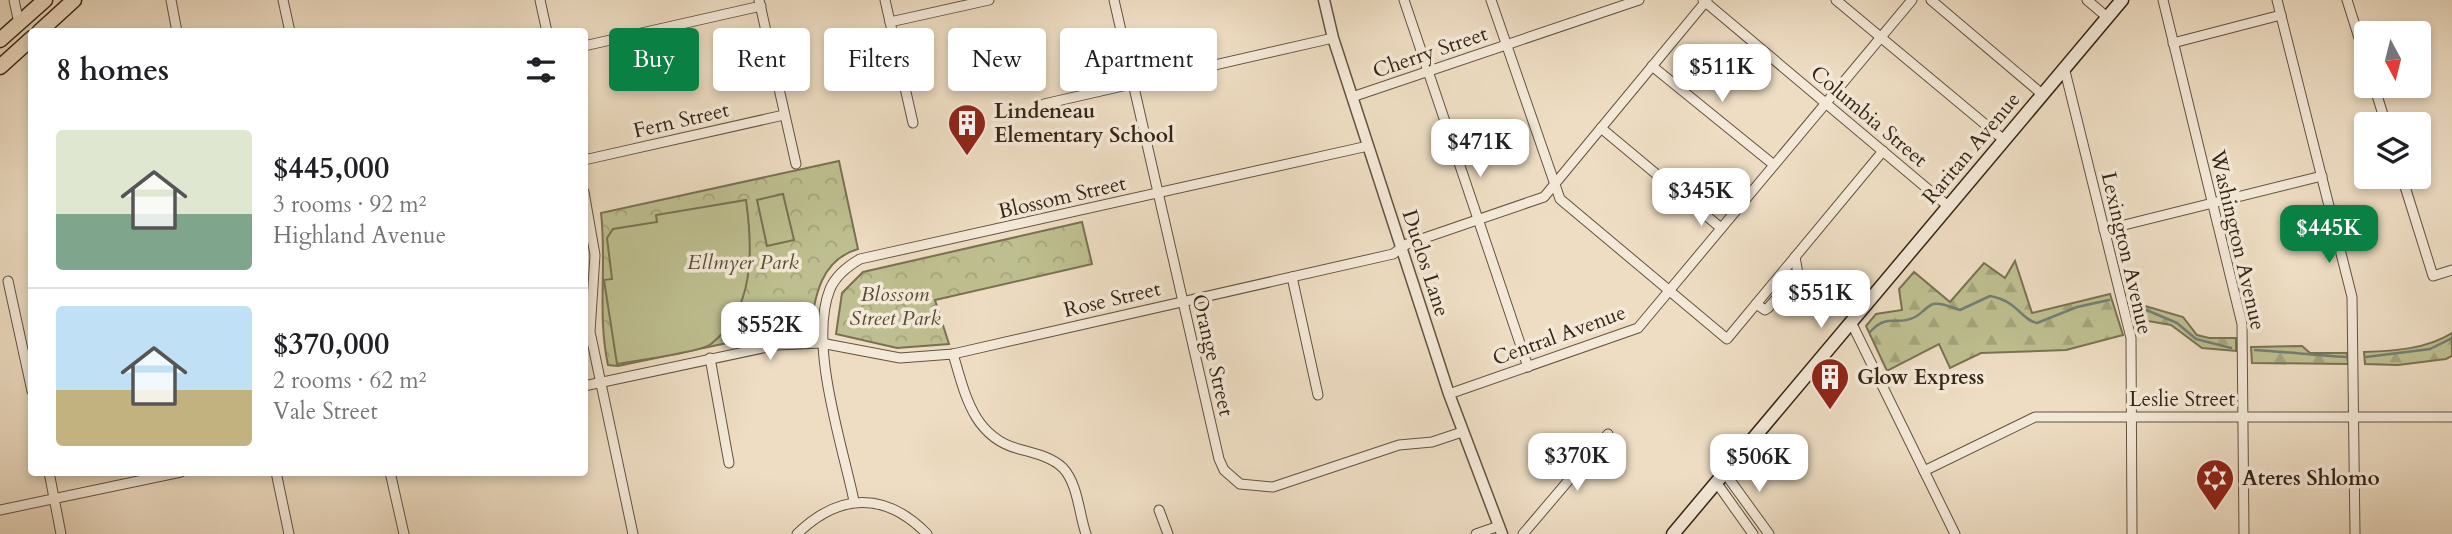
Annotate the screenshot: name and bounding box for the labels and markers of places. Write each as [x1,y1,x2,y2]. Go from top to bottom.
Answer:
pin: $511K [1673,44,1771,104]
place label: Lindeneau Elementary School [994,97,1174,150]
building icon: Lindeneau Elementary School [946,102,988,157]
pin: $471K [1431,120,1529,179]
pin: $345K [1652,168,1750,228]
pin: $445K [2280,205,2378,265]
pin: $551K [1772,270,1870,330]
pin: $552K [721,302,819,362]
building icon: Glow Express [1809,356,1851,411]
place label: Glow Express [1857,363,1984,392]
pin: $370K [1528,434,1626,493]
pin: $506K [1710,434,1808,494]
synagogue icon: Ateres Shlomo [2194,457,2236,512]
place label: Ateres Shlomo [2242,464,2380,493]

